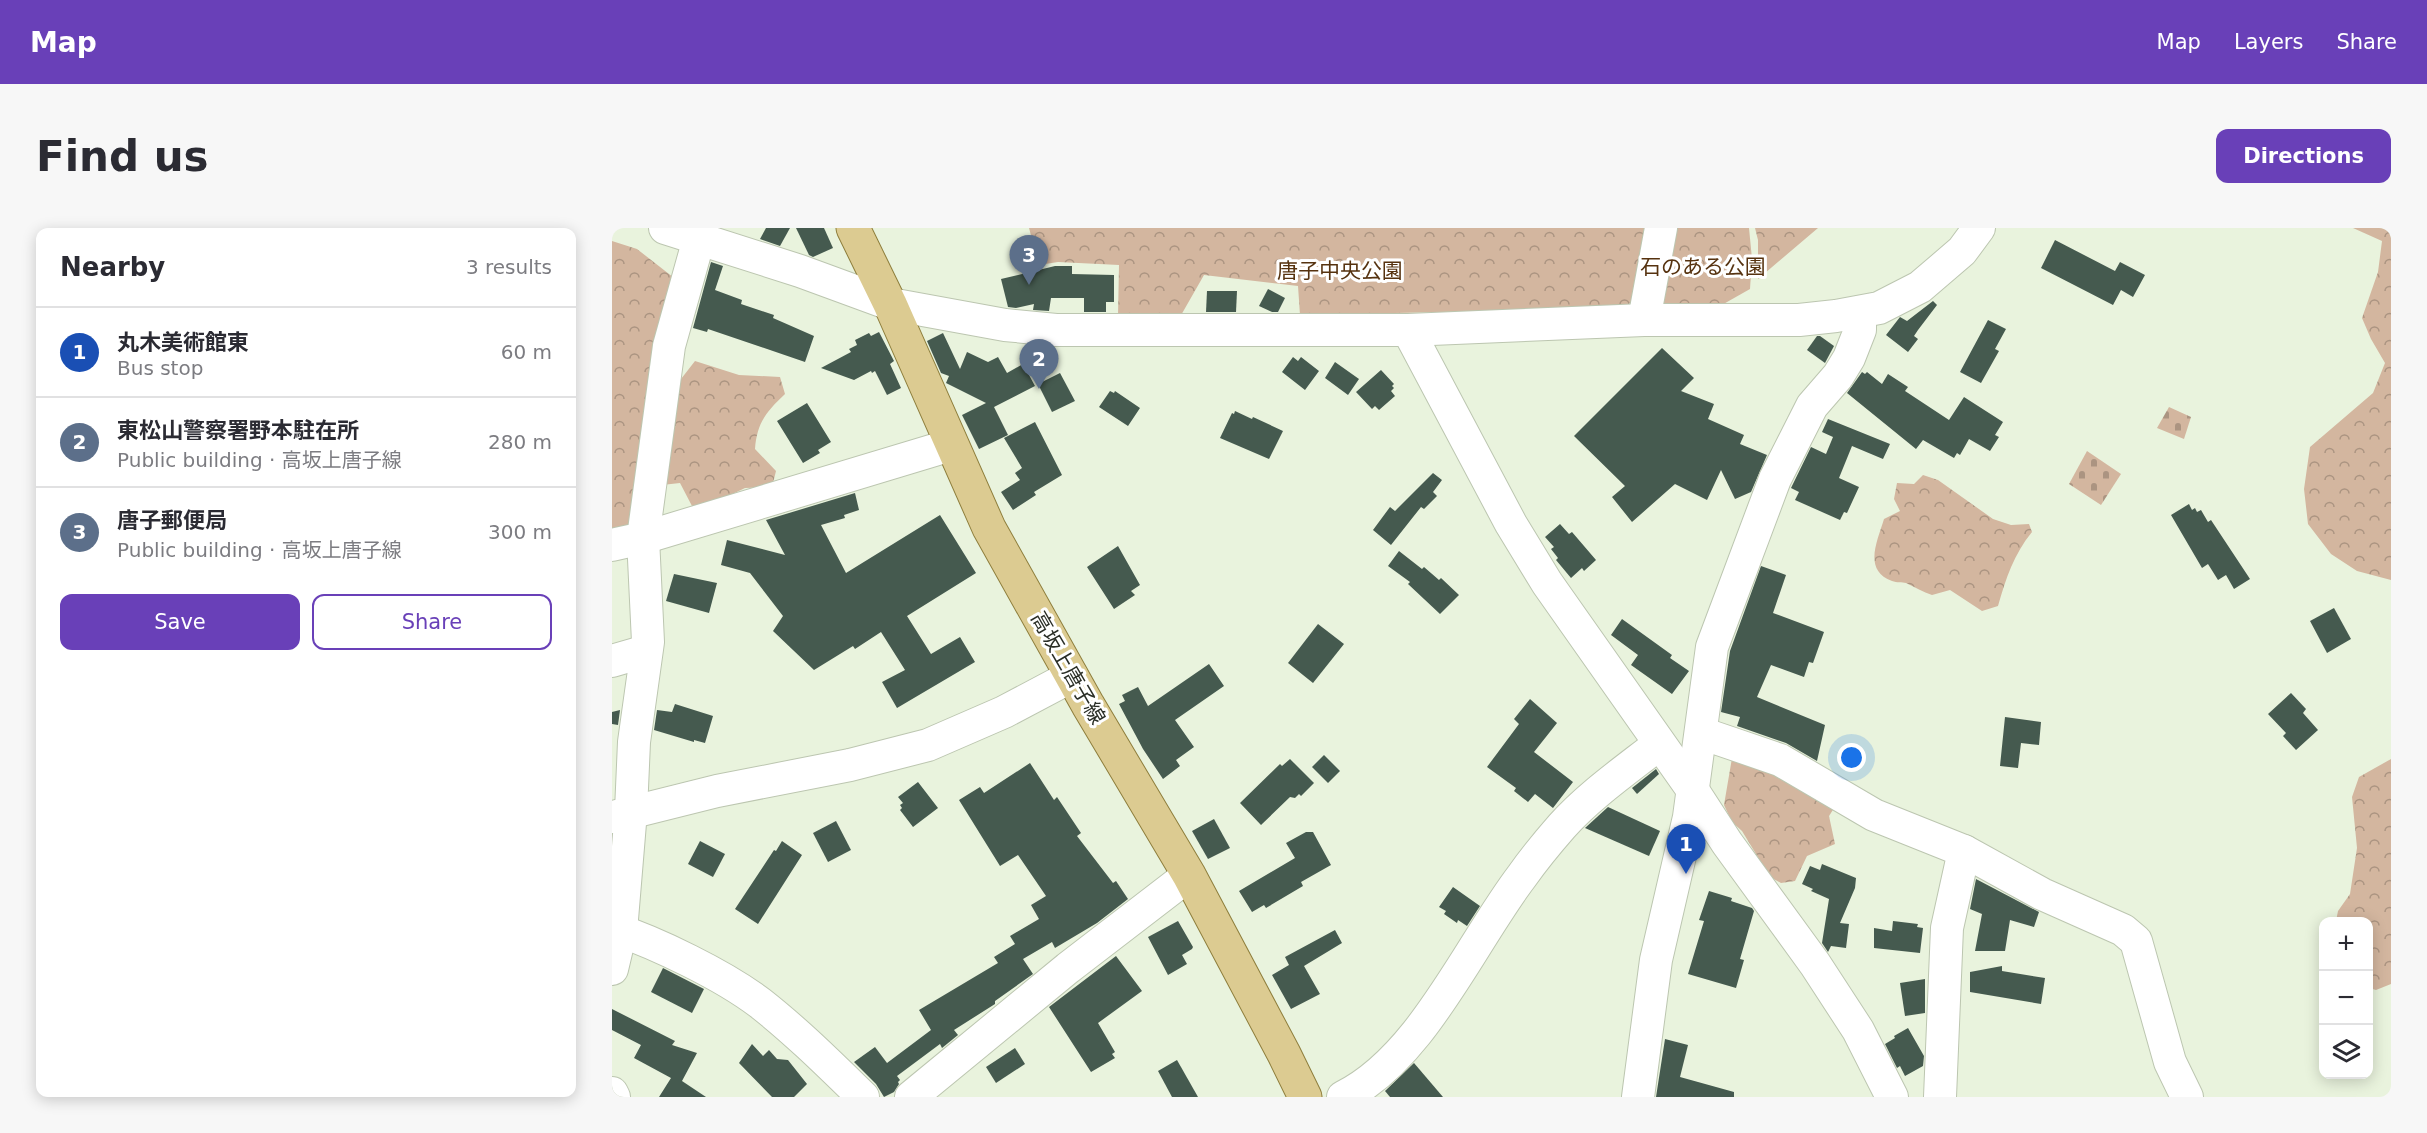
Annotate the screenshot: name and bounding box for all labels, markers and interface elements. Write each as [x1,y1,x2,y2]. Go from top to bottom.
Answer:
text: Map [30,26,97,59]
text: Map [2157,30,2201,54]
text: Layers [2234,30,2303,54]
text: Share [2336,30,2397,54]
button: Directions [2216,129,2391,183]
text: Find us [36,132,209,181]
pin: 3 [1010,236,1048,285]
text: Nearby [60,252,165,282]
text: 3 results [466,255,552,279]
park label: 石のある公園 [1640,255,1766,279]
park label: 唐子中央公園 [1277,259,1403,283]
text: 丸木美術館東 [117,330,249,355]
text: 1 [73,340,86,364]
text: 60 m [501,340,552,364]
pin: 2 [1020,340,1058,389]
text: Bus stop [117,356,203,380]
text: 東松山警察署野本駐在所 [117,418,359,443]
text: 2 [73,430,86,454]
text: 280 m [488,430,552,454]
text: Public building · 高坂上唐子線 [117,448,402,472]
text: 唐子郵便局 [117,508,227,533]
text: 3 [73,520,86,544]
text: 300 m [488,520,552,544]
text: Public building · 高坂上唐子線 [117,538,402,562]
button: Save [60,594,300,650]
button: Share [312,594,552,650]
street label: 高坂上唐子線 [1026,607,1110,729]
your location [1837,743,1866,772]
pin: 1 [1666,824,1706,874]
map controls [2319,917,2373,1079]
button: + [2319,917,2373,971]
button: − [2319,971,2373,1025]
button: layers [2319,1025,2373,1079]

